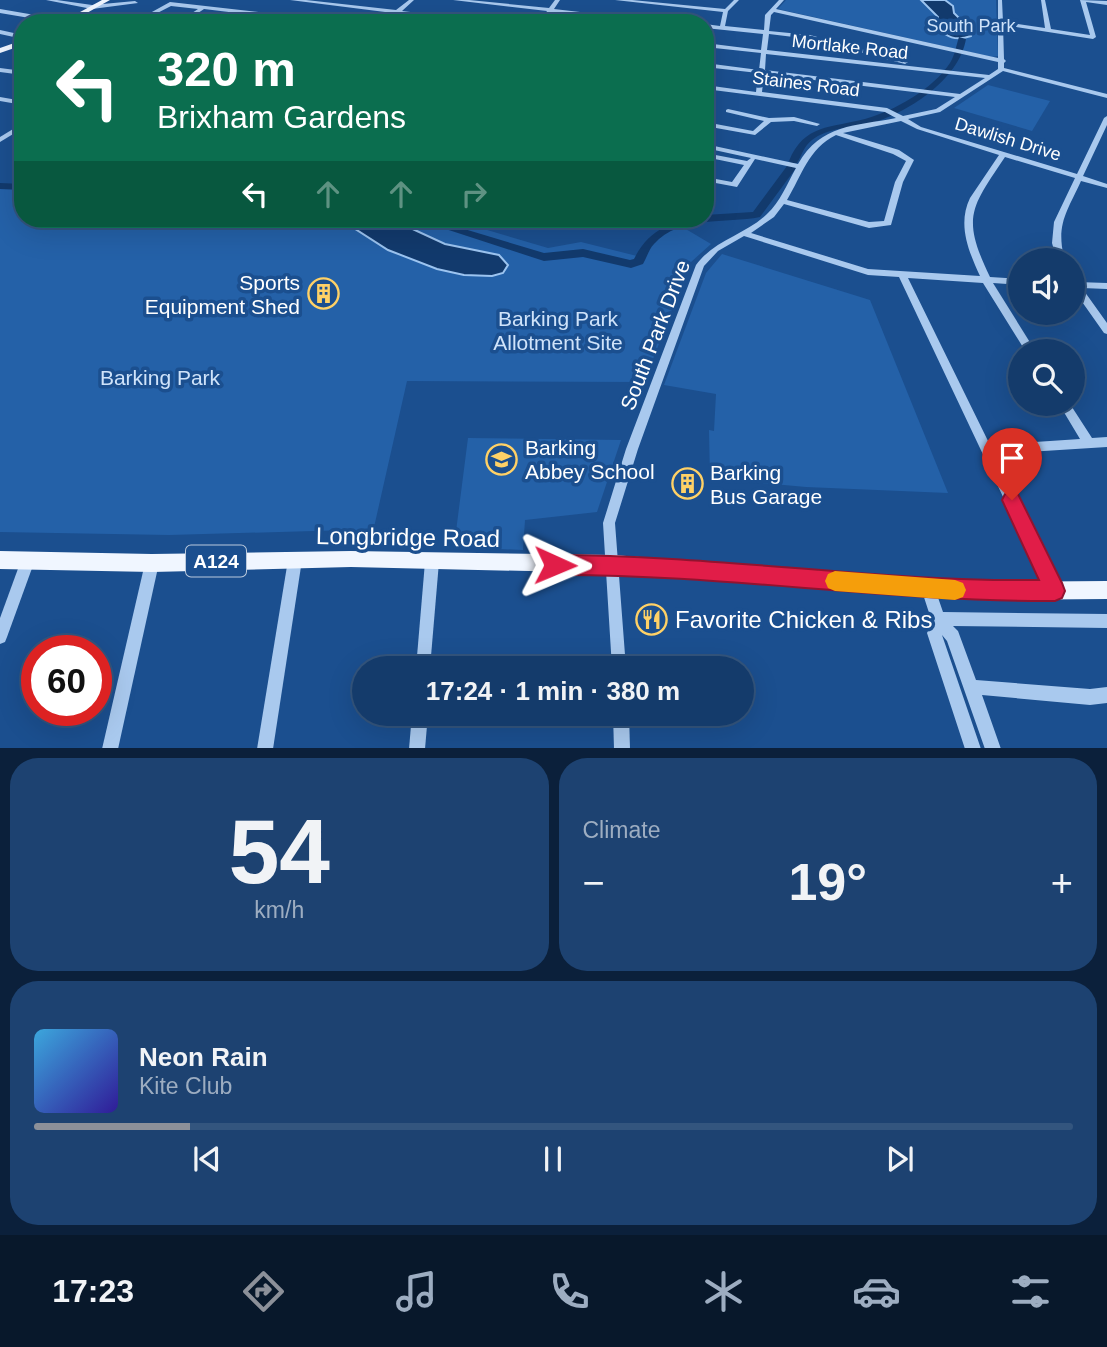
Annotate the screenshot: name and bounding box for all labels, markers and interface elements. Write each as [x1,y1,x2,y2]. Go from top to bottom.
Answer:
park label: South Park [926,16,1017,36]
street label: Mortlake Road [791,31,909,63]
icon: left [42,42,133,133]
text: 320 m [157,42,296,96]
street label: Staines Road [751,67,861,101]
text: Brixham Gardens [157,99,406,135]
street label: Dawlish Drive [952,113,1064,165]
icon: left [236,175,274,213]
icon: ahead [309,175,347,213]
icon: ahead [382,175,420,213]
icon: right [455,175,493,213]
map controls [1008,248,1085,416]
button: sound [1008,248,1085,325]
street label: South Park Drive [616,257,694,413]
place label: Sports Equipment Shed [145,271,300,318]
building icon: Sports Equipment Shed [306,277,340,311]
park label: Barking Park Allotment Site [493,307,623,354]
button: search [1008,339,1085,416]
park label: Barking Park [100,366,221,389]
pin [982,428,1042,500]
place label: Barking Abbey School [525,436,655,483]
icon: arrive [993,439,1031,477]
school or university icon: Barking Abbey School [485,442,519,476]
place label: Barking Bus Garage [710,461,822,508]
building icon: Barking Bus Garage [670,467,704,501]
street label: Longbridge Road [316,522,500,552]
position arrow [518,528,592,602]
road number: A124 [186,546,246,576]
restaurant icon: Favorite Chicken & Ribs [635,602,669,636]
place label: Favorite Chicken & Ribs [675,606,932,633]
speed limit sign: 60 [21,635,112,726]
text: 17:24 · 1 min · 380 m [426,676,680,706]
text: 54 [229,801,330,902]
text: Climate [583,817,660,843]
text: 19° [788,853,867,911]
text: − [583,862,605,904]
text: + [1051,862,1073,904]
text: km/h [254,897,304,923]
text: Neon Rain [139,1042,268,1072]
text: Kite Club [139,1073,232,1099]
icon: previous [188,1140,226,1178]
icon: pause [534,1140,572,1178]
icon: next [881,1140,919,1178]
icon: directions [239,1267,288,1316]
icon: music [392,1267,441,1316]
icon: phone [545,1267,594,1316]
icon: climate [699,1267,748,1316]
icon: car [852,1267,901,1316]
icon: filters [1006,1267,1055,1316]
text: 17:23 [52,1273,134,1309]

